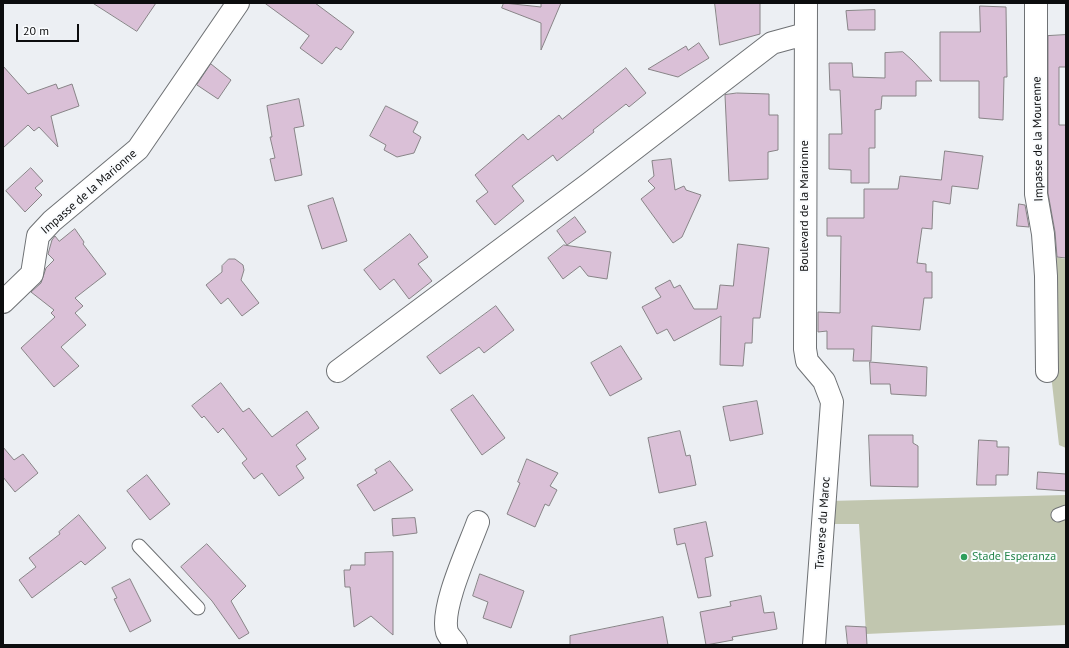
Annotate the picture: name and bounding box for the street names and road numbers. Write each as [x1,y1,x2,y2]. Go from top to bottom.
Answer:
street label: Impasse de la Mourenne [1030,76,1046,202]
street label: Boulevard de la Marionne [798,140,812,272]
street label: Impasse de la Marionne [38,147,140,237]
street label: Traverse du Maroc [813,476,833,570]

